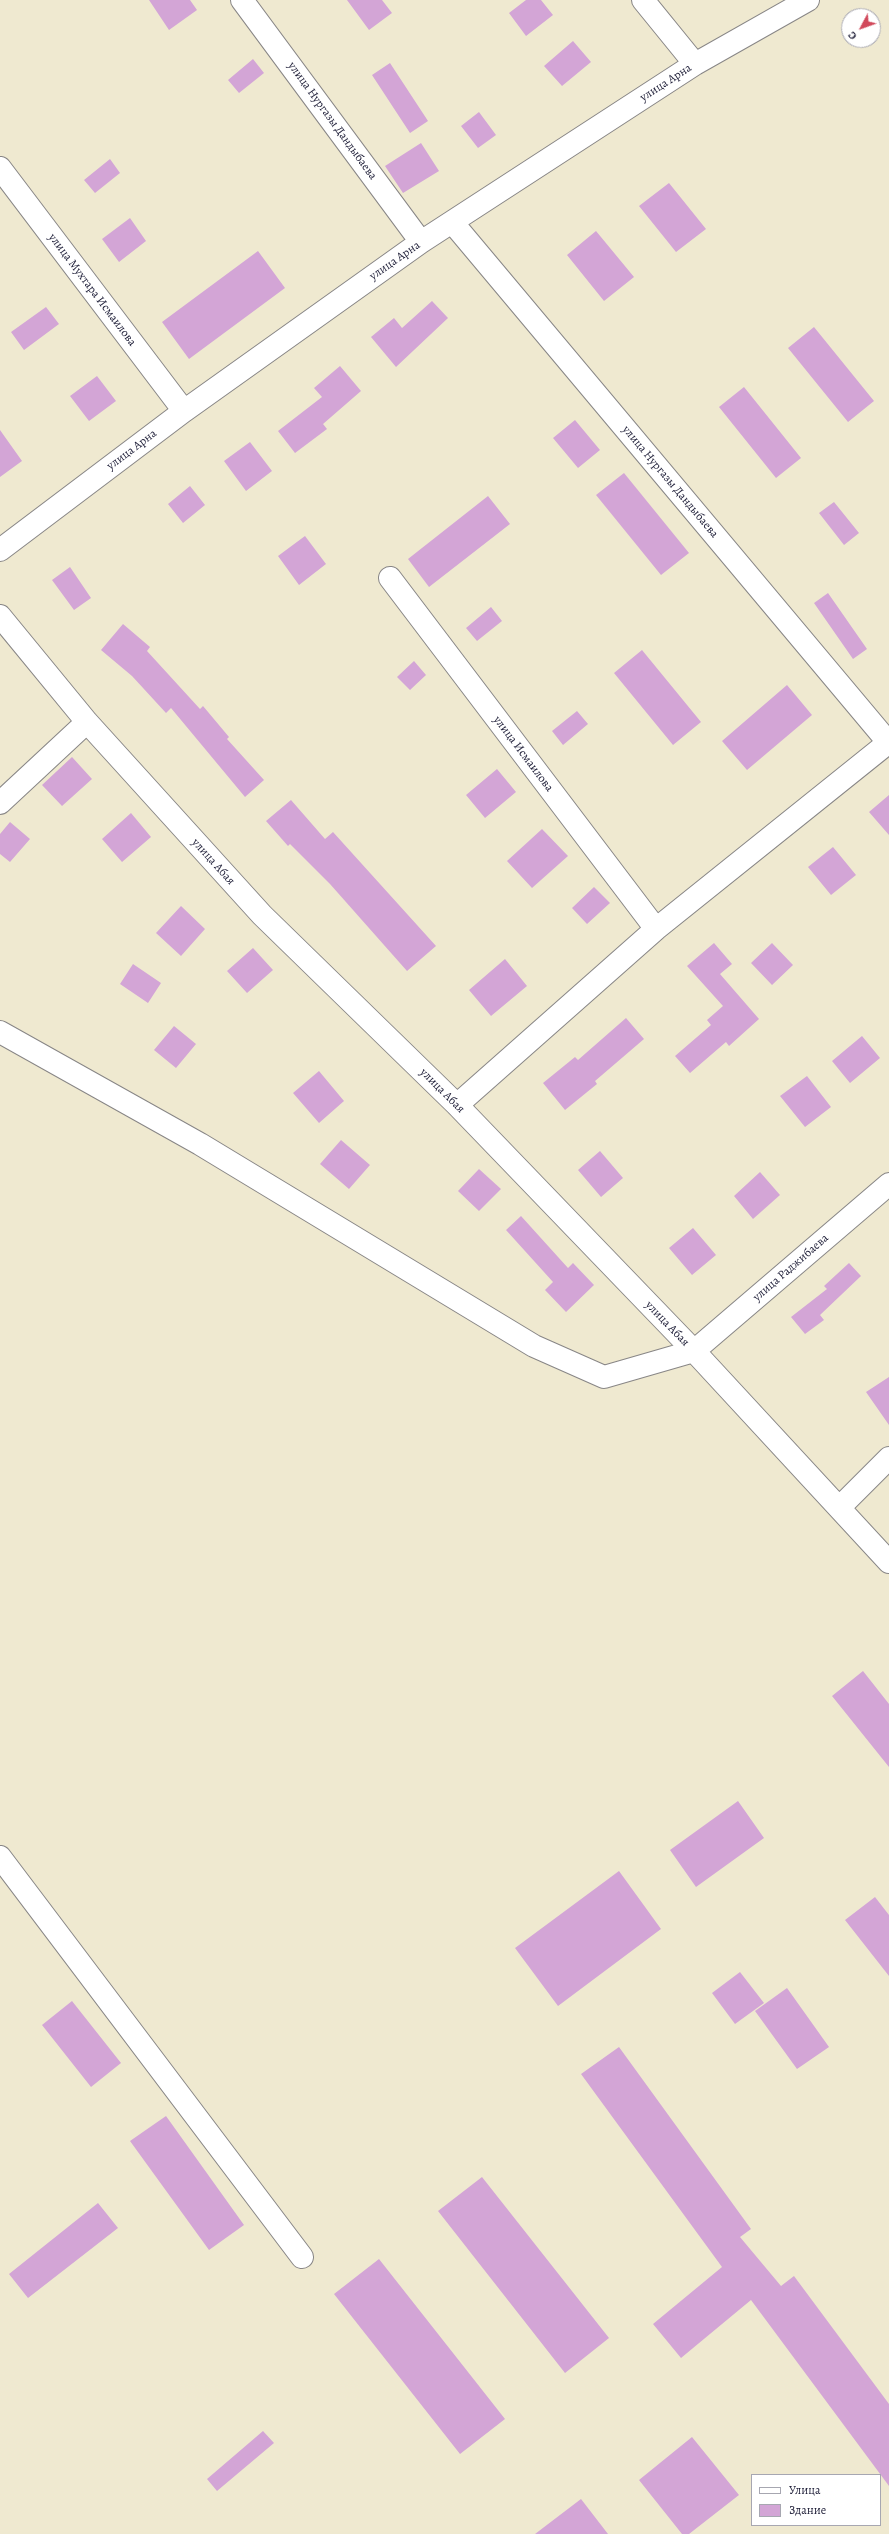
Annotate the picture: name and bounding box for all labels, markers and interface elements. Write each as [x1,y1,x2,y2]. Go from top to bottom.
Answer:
north arrow [841,8,881,48]
text: С [844,28,860,43]
street label: улица Нургазы Дандыбаева [284,59,380,183]
street label: улица Арна [638,61,694,105]
street label: улица Мухтара Исмаилова [45,231,139,349]
street label: улица Арна [367,238,423,284]
street label: улица Нургазы Дандыбаева [619,423,721,541]
street label: улица Арна [104,427,160,473]
street label: улица Исмаилова [490,713,556,795]
street label: улица Абая [188,836,238,888]
street label: улица Абая [417,1066,467,1116]
street label: улица Раджибаева [750,1231,832,1305]
street label: улица Абая [642,1298,692,1350]
legend [751,2474,881,2526]
text: Улица [789,2482,820,2498]
text: Здание [789,2502,826,2518]

